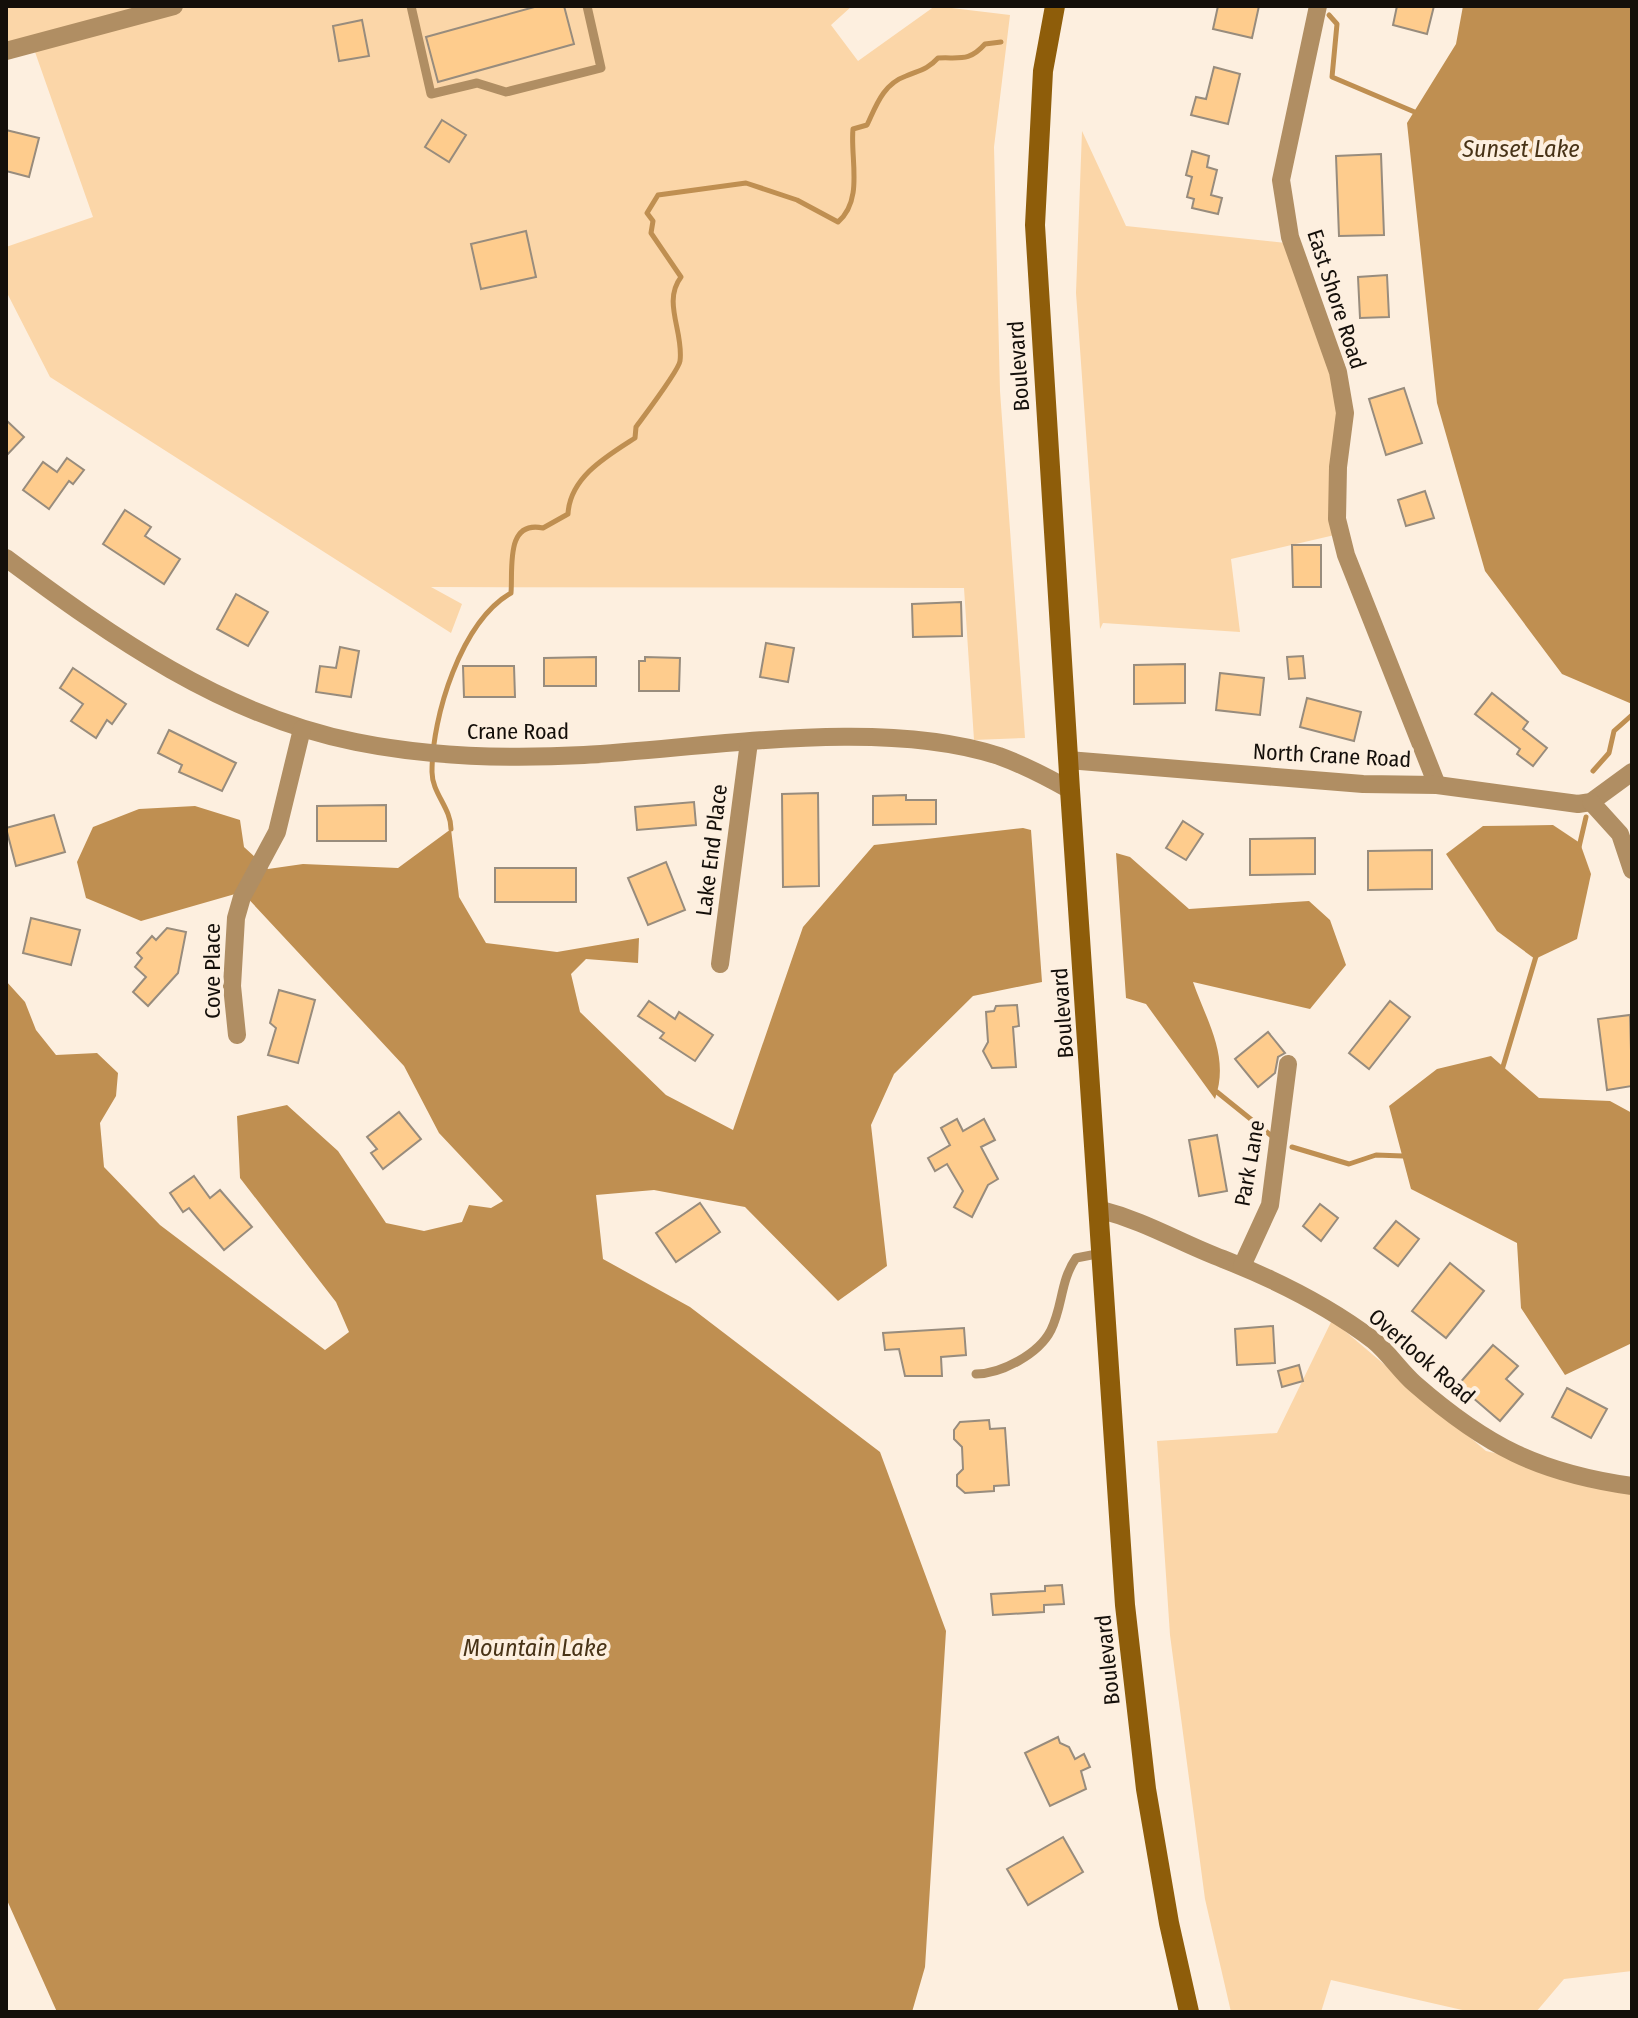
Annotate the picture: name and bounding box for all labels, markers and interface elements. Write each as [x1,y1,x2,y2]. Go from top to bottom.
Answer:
water label: Sunset Lake [1461,135,1580,163]
street label: East Shore Road [1301,226,1372,372]
street label: Boulevard [1002,320,1035,412]
street label: Crane Road [467,718,569,745]
street label: North Crane Road [1252,738,1412,773]
street label: Lake End Place [690,783,733,918]
street label: Cove Place [199,923,226,1019]
street label: Boulevard [1046,967,1079,1059]
street label: Park Lane [1229,1118,1270,1208]
street label: Overlook Road [1363,1303,1480,1410]
street label: Boulevard [1089,1613,1126,1706]
water label: Mountain Lake [463,1634,607,1662]

